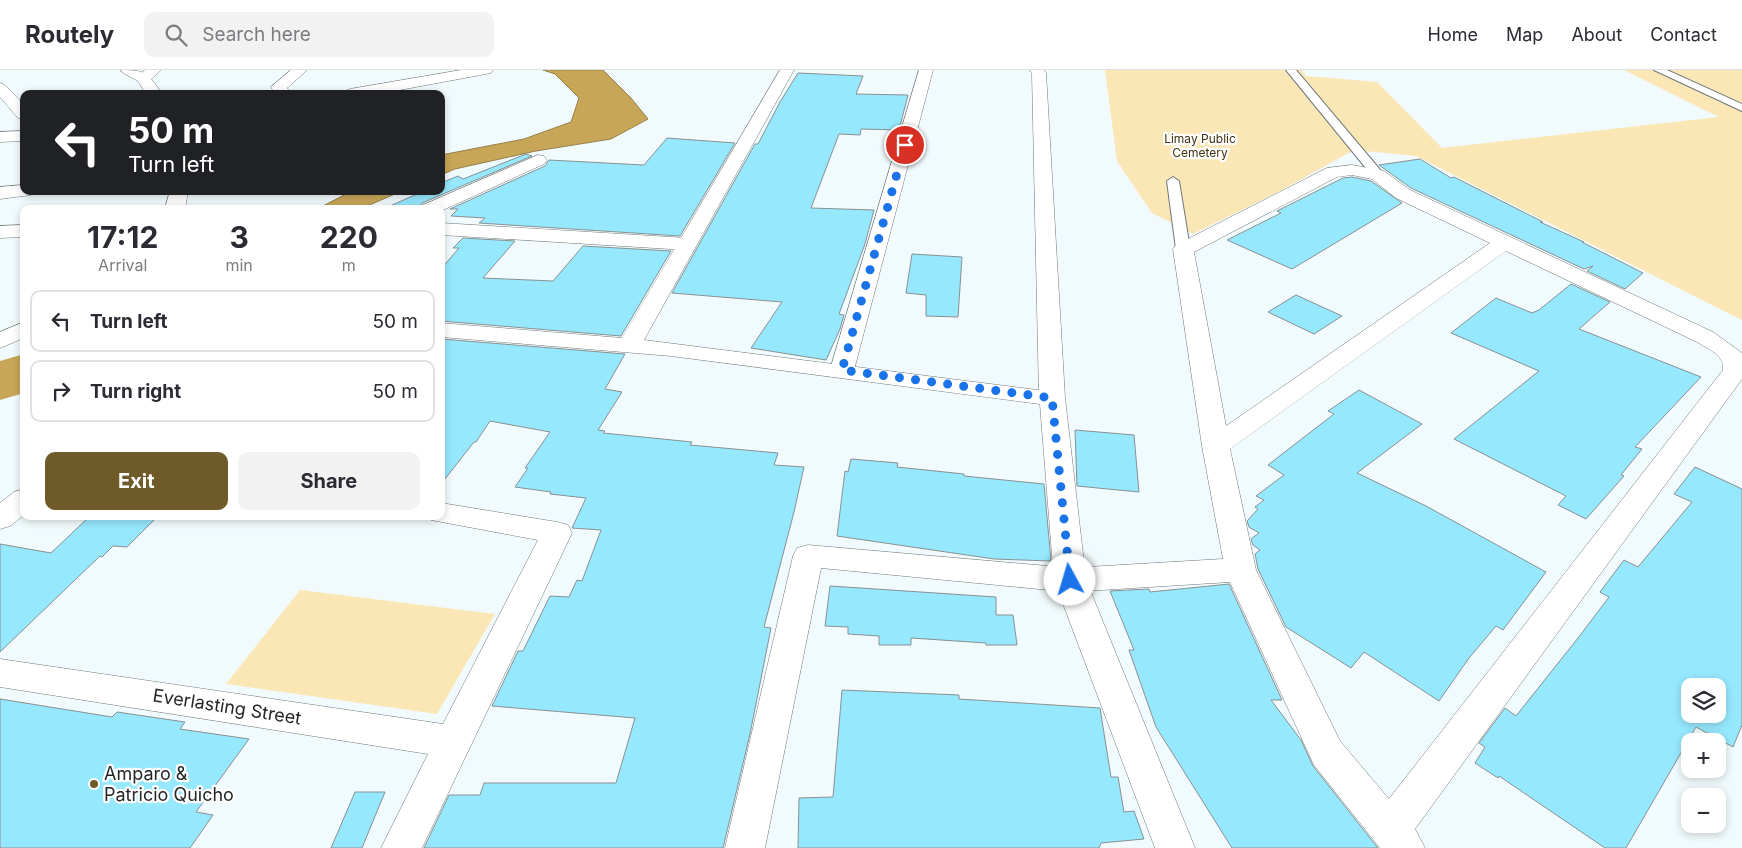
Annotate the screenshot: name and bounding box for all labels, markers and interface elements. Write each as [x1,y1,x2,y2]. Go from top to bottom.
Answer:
search box [144,12,494,57]
text: Routely [25,20,114,49]
icon: search [162,21,190,49]
text: Search here [202,23,311,46]
text: Home [1428,24,1478,45]
text: Map [1506,24,1543,45]
text: About [1571,24,1622,45]
text: Contact [1650,24,1717,45]
text: 50 m [128,109,214,151]
icon: left [45,110,110,175]
pin [884,124,926,166]
icon: arrive [891,131,919,159]
park label: Limay Public Cemetery [1164,131,1236,160]
text: Turn left [128,151,214,177]
text: 17:12 [87,219,158,255]
text: 3 [229,219,249,255]
text: 220 [320,219,378,255]
text: Arrival [98,255,147,275]
text: min [225,255,253,275]
text: m [342,255,356,275]
icon: left [47,307,75,335]
text: Turn left [90,310,168,333]
text: 50 m [372,310,418,333]
icon: right [47,377,75,405]
text: Turn right [90,380,181,403]
text: 50 m [372,380,418,403]
button: Exit [45,452,228,510]
button: Share [238,452,420,510]
position arrow [1043,553,1095,605]
map controls [1681,678,1726,833]
button: layers [1681,678,1726,723]
street label: Everlasting Street [151,684,303,729]
button: + [1681,733,1726,778]
place label: Amparo & Patricio Quicho [104,763,234,805]
marker: Amparo & Patricio Quicho [88,778,100,790]
button: − [1681,788,1726,833]

